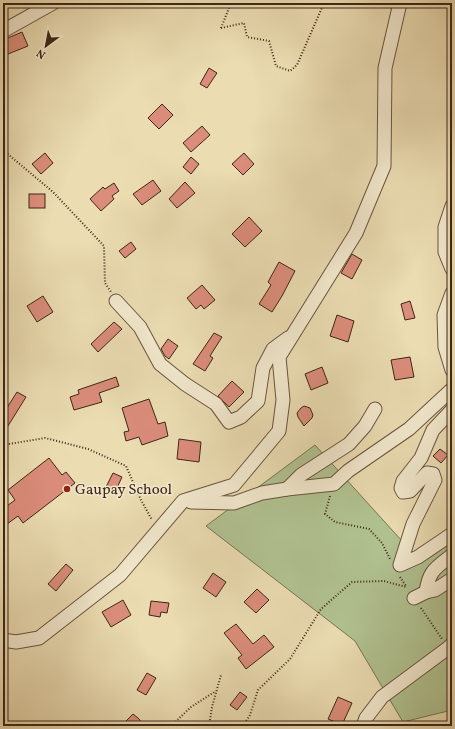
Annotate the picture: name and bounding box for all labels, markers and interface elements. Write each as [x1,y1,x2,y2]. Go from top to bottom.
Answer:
north arrow [26,26,66,66]
text: N [34,45,49,62]
place label: Gaupay School [75,480,172,501]
marker: Gaupay School [62,484,72,494]

